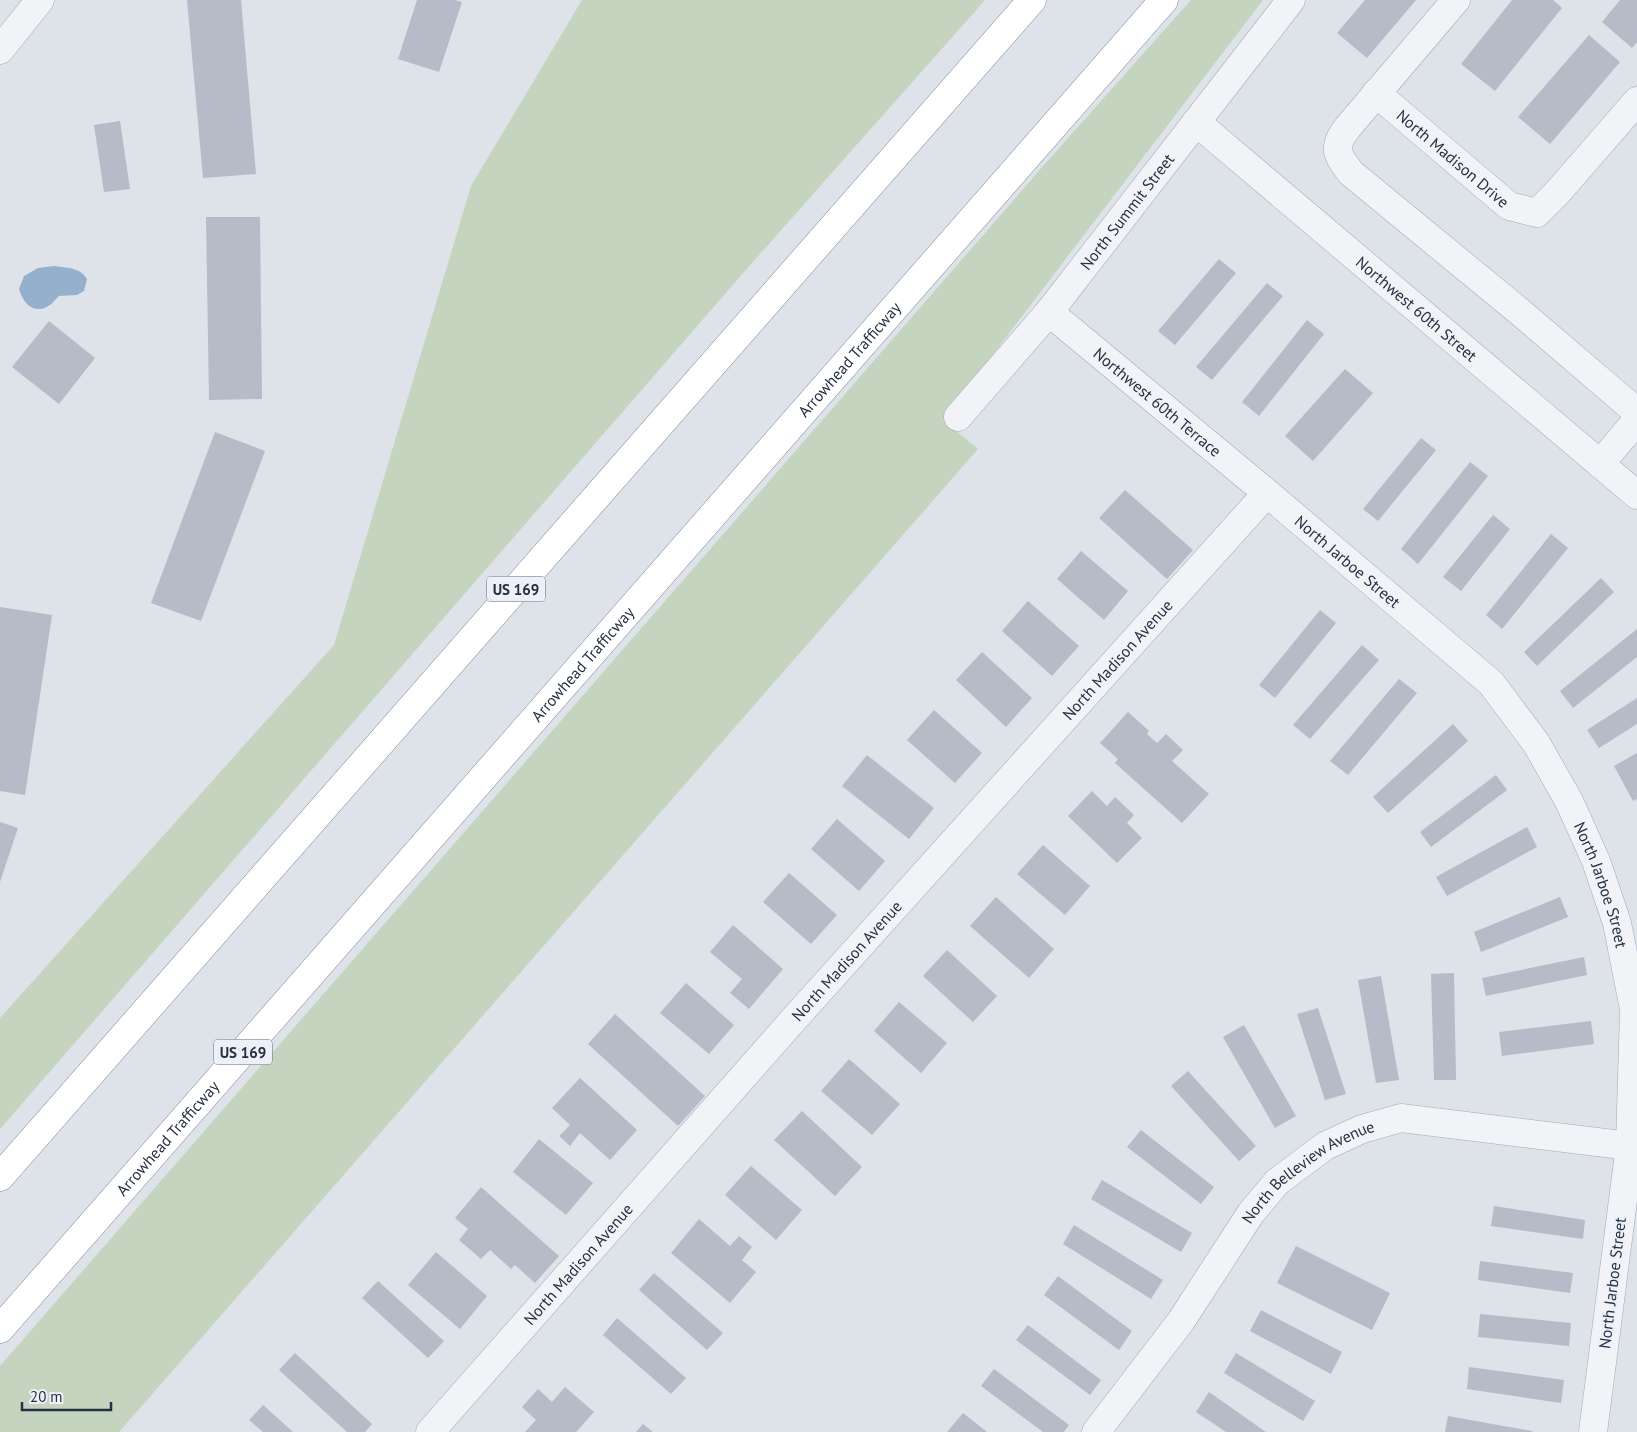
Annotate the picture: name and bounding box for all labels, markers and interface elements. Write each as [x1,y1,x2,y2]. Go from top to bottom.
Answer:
street label: North Madison Drive [1393,105,1513,212]
street label: North Summit Street [1076,149,1179,274]
street label: Northwest 60th Street [1352,252,1482,366]
street label: Arrowhead Trafficway [794,297,905,421]
street label: Northwest 60th Terrace [1090,343,1225,461]
street label: North Jarboe Street [1291,511,1405,612]
road number: US 169 [487,576,545,602]
street label: North Madison Avenue [1058,595,1177,724]
street label: Arrowhead Trafficway [527,602,639,726]
street label: North Jarboe Street [1570,819,1632,950]
street label: North Madison Avenue [787,896,906,1025]
road number: US 169 [214,1040,272,1064]
street label: Arrowhead Trafficway [112,1076,223,1200]
street label: North Belleview Avenue [1237,1116,1376,1227]
street label: North Madison Avenue [519,1199,637,1329]
street label: North Jarboe Street [1594,1216,1630,1350]
scale bar [22,1380,111,1412]
text: 20 m [30,1387,63,1406]

